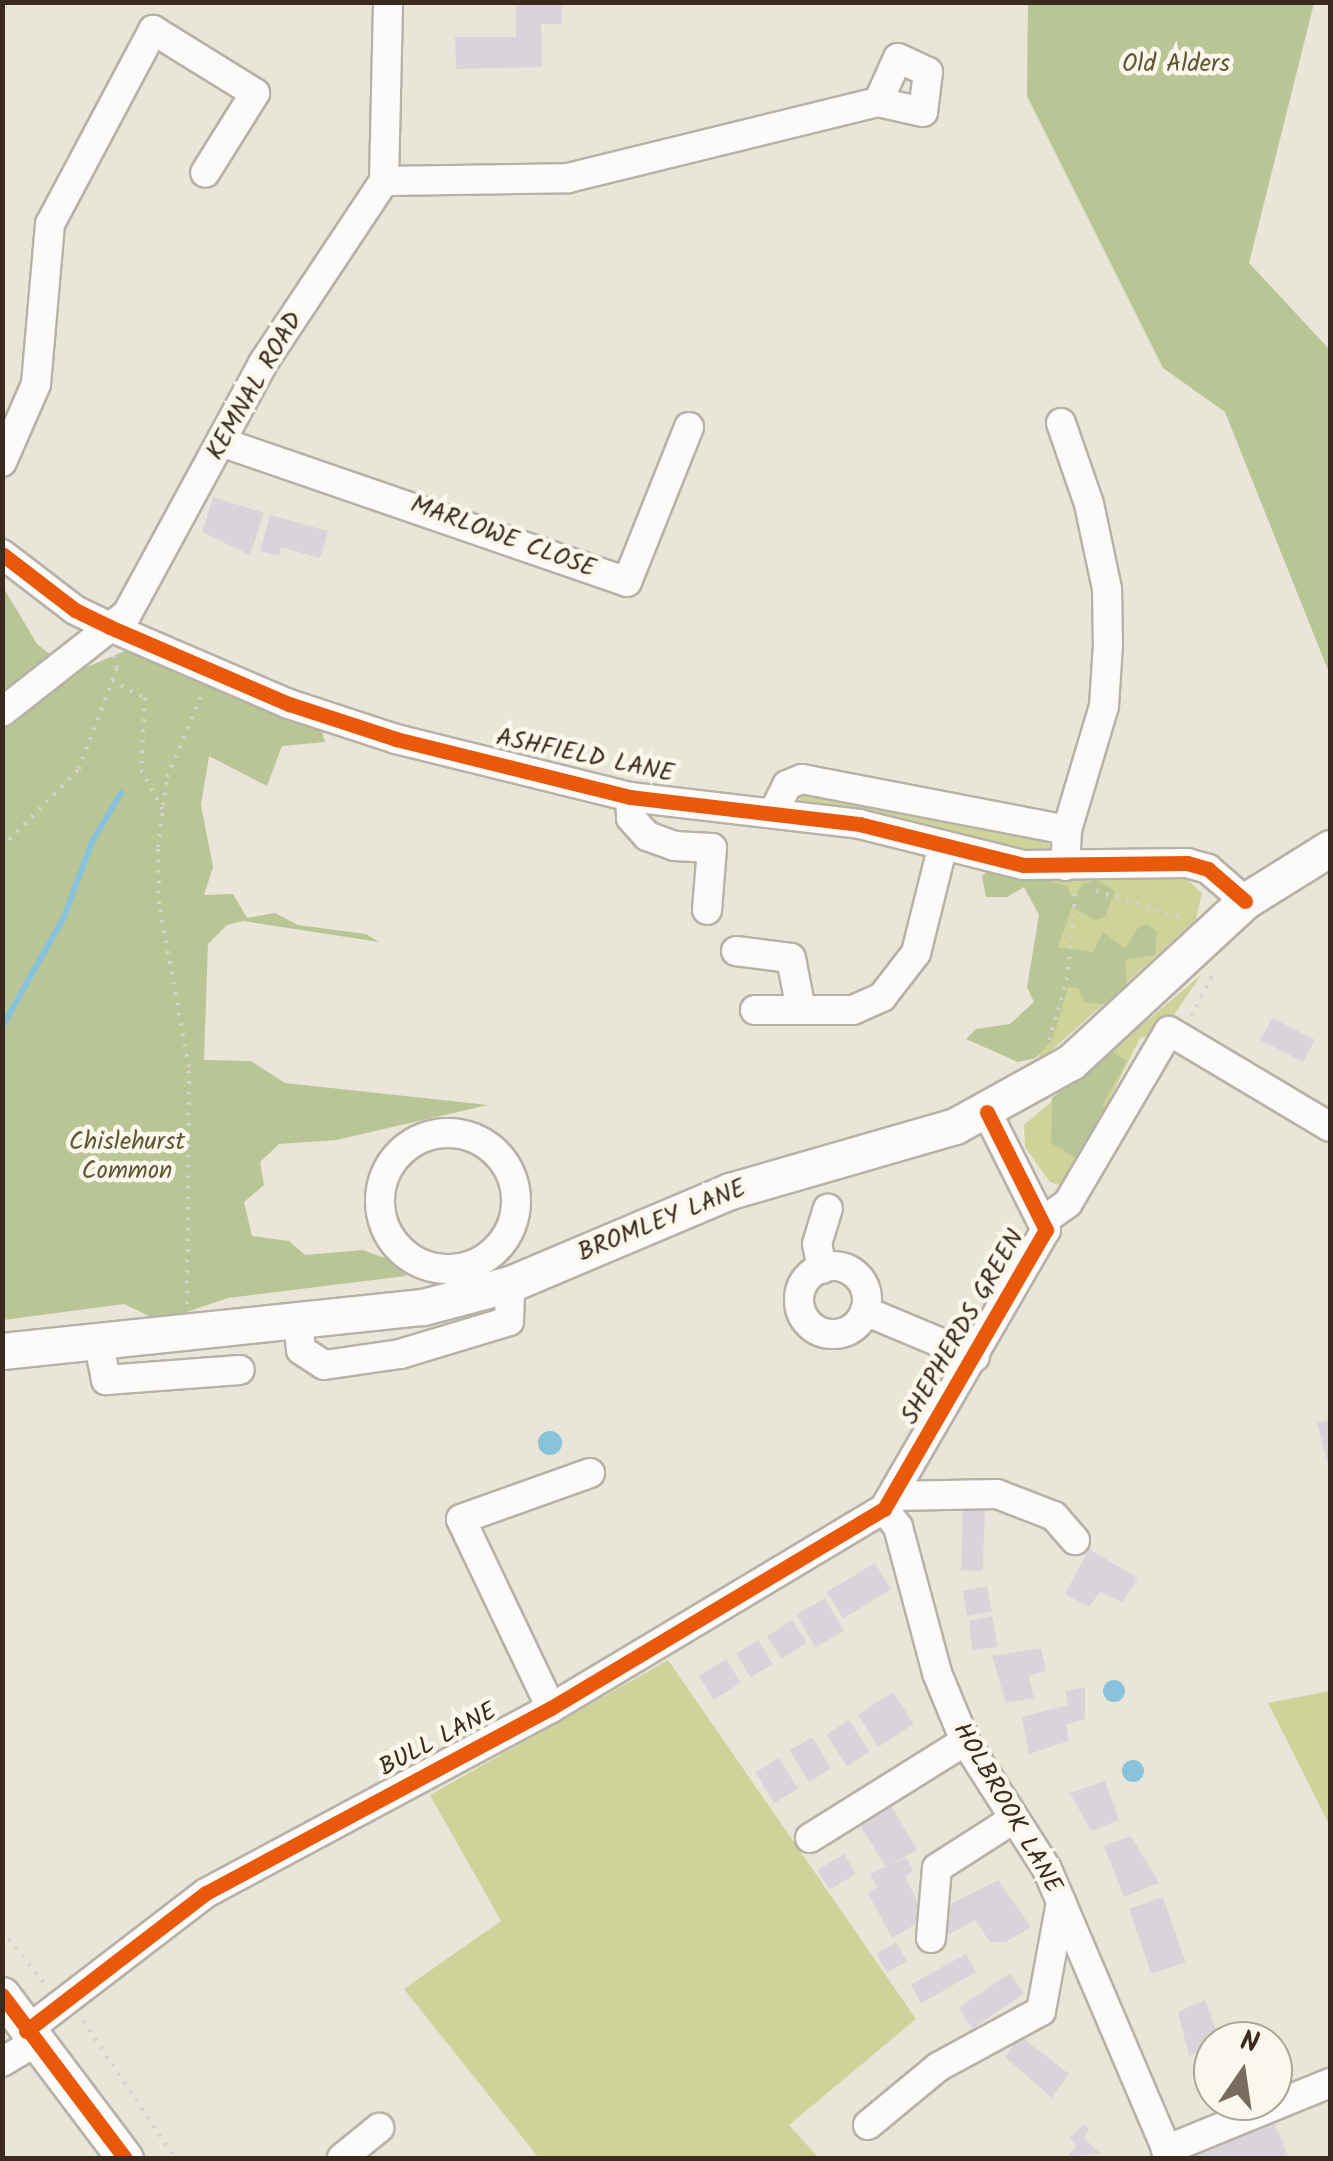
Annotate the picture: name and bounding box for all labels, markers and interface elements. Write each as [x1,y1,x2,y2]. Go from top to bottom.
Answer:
park label: Old Alders [1122,49,1230,79]
street label: KEMNAL ROAD [200,307,310,465]
street label: MARLOWE CLOSE [406,490,600,584]
street label: ASHFIELD LANE [493,723,677,789]
park label: Chislehurst Common [69,1128,185,1187]
street label: BROMLEY LANE [574,1174,750,1268]
street label: SHEPHERDS GREEN [895,1224,1031,1430]
street label: BULL LANE [374,1697,502,1783]
street label: HOLBROOK LANE [946,1717,1068,1899]
text: N [1236,2019,1263,2067]
north arrow [1193,2021,1293,2121]

